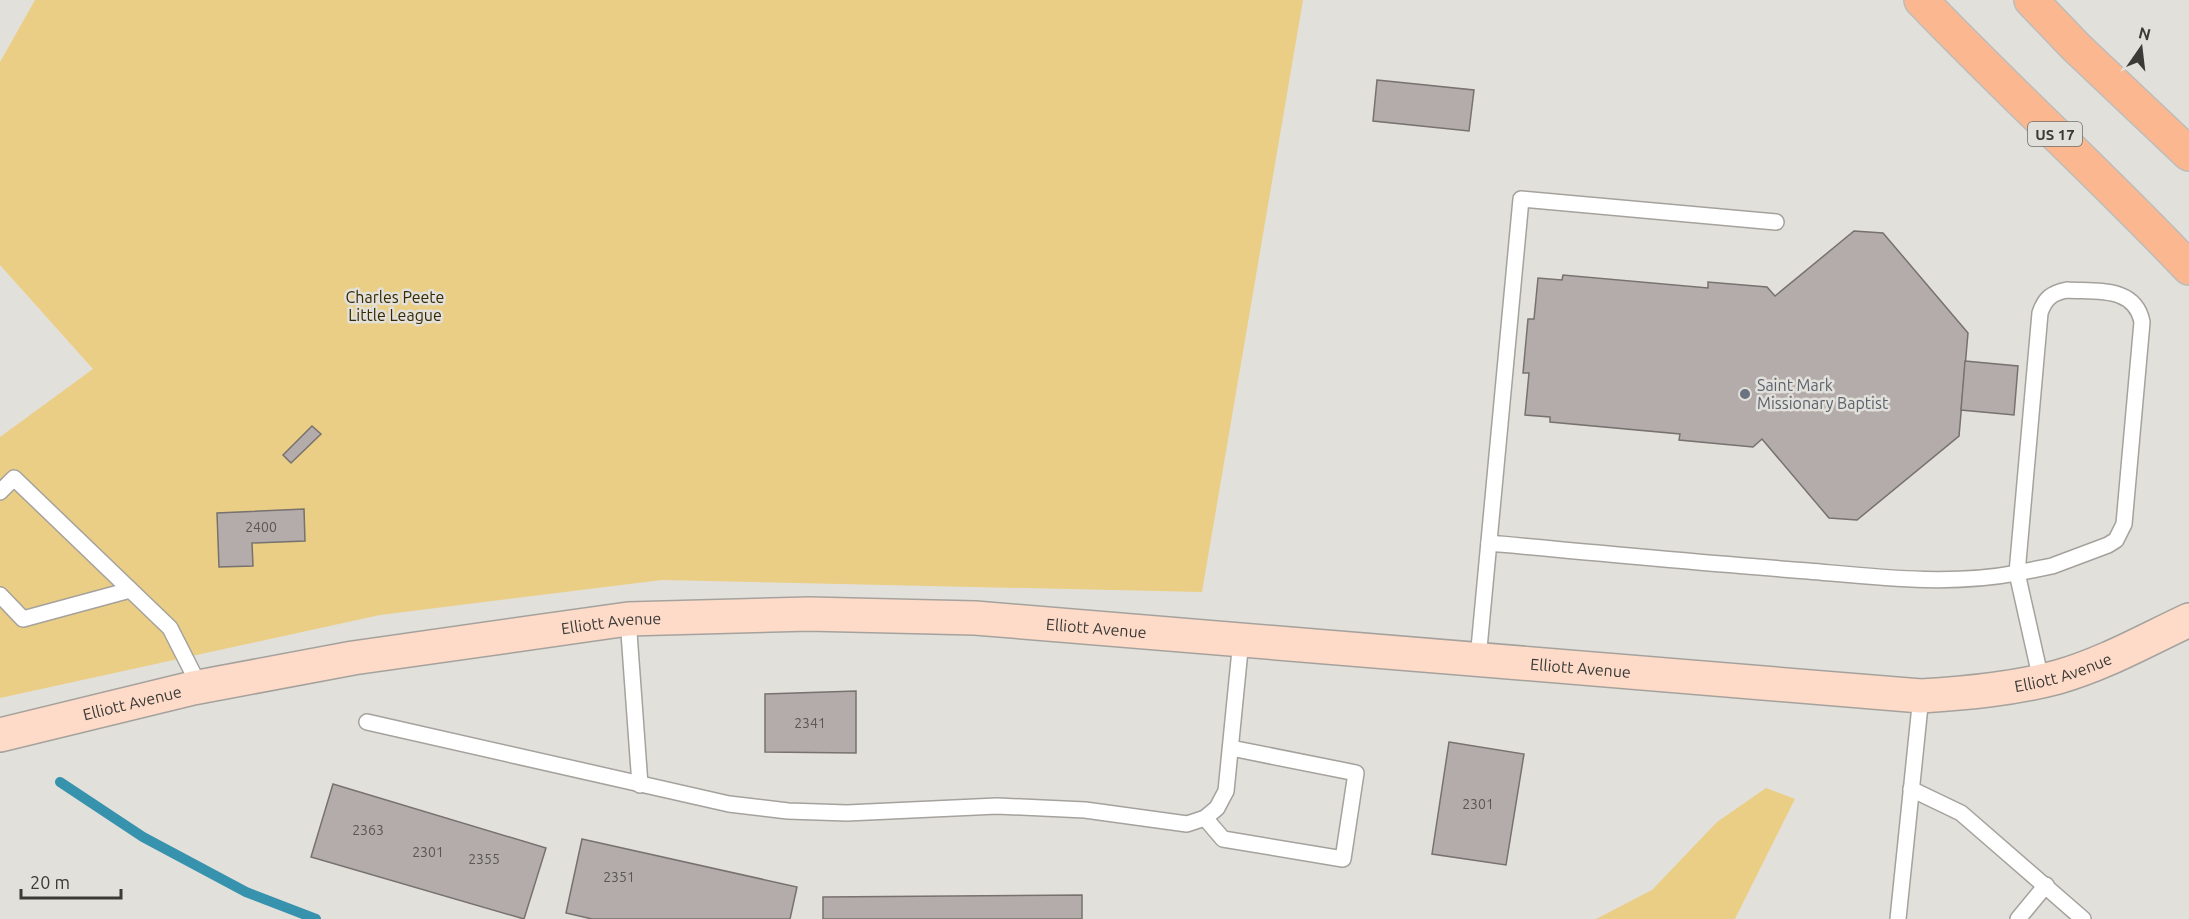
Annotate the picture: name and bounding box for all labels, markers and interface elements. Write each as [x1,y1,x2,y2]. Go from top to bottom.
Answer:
north arrow [2111,18,2171,78]
text: N [2137,23,2153,44]
road number: US 17 [2028,122,2082,146]
park label: Charles Peete Little League [346,288,444,324]
place label: Saint Mark Missionary Baptist [1757,376,1889,412]
marker: Saint Mark Missionary Baptist [1738,387,1752,401]
house number: 2400 [245,519,277,535]
street label: Elliott Avenue [560,609,661,637]
street label: Elliott Avenue [1045,615,1147,641]
street label: Elliott Avenue [2013,649,2114,695]
street label: Elliott Avenue [1530,655,1632,681]
street label: Elliott Avenue [81,682,183,723]
house number: 2341 [794,715,826,731]
house number: 2301 [1462,796,1494,812]
house number: 2363 [352,822,384,838]
house number: 2301 [412,844,444,860]
house number: 2355 [468,851,500,867]
scale bar [21,862,122,900]
house number: 2351 [603,869,635,885]
text: 20 m [30,872,70,892]

